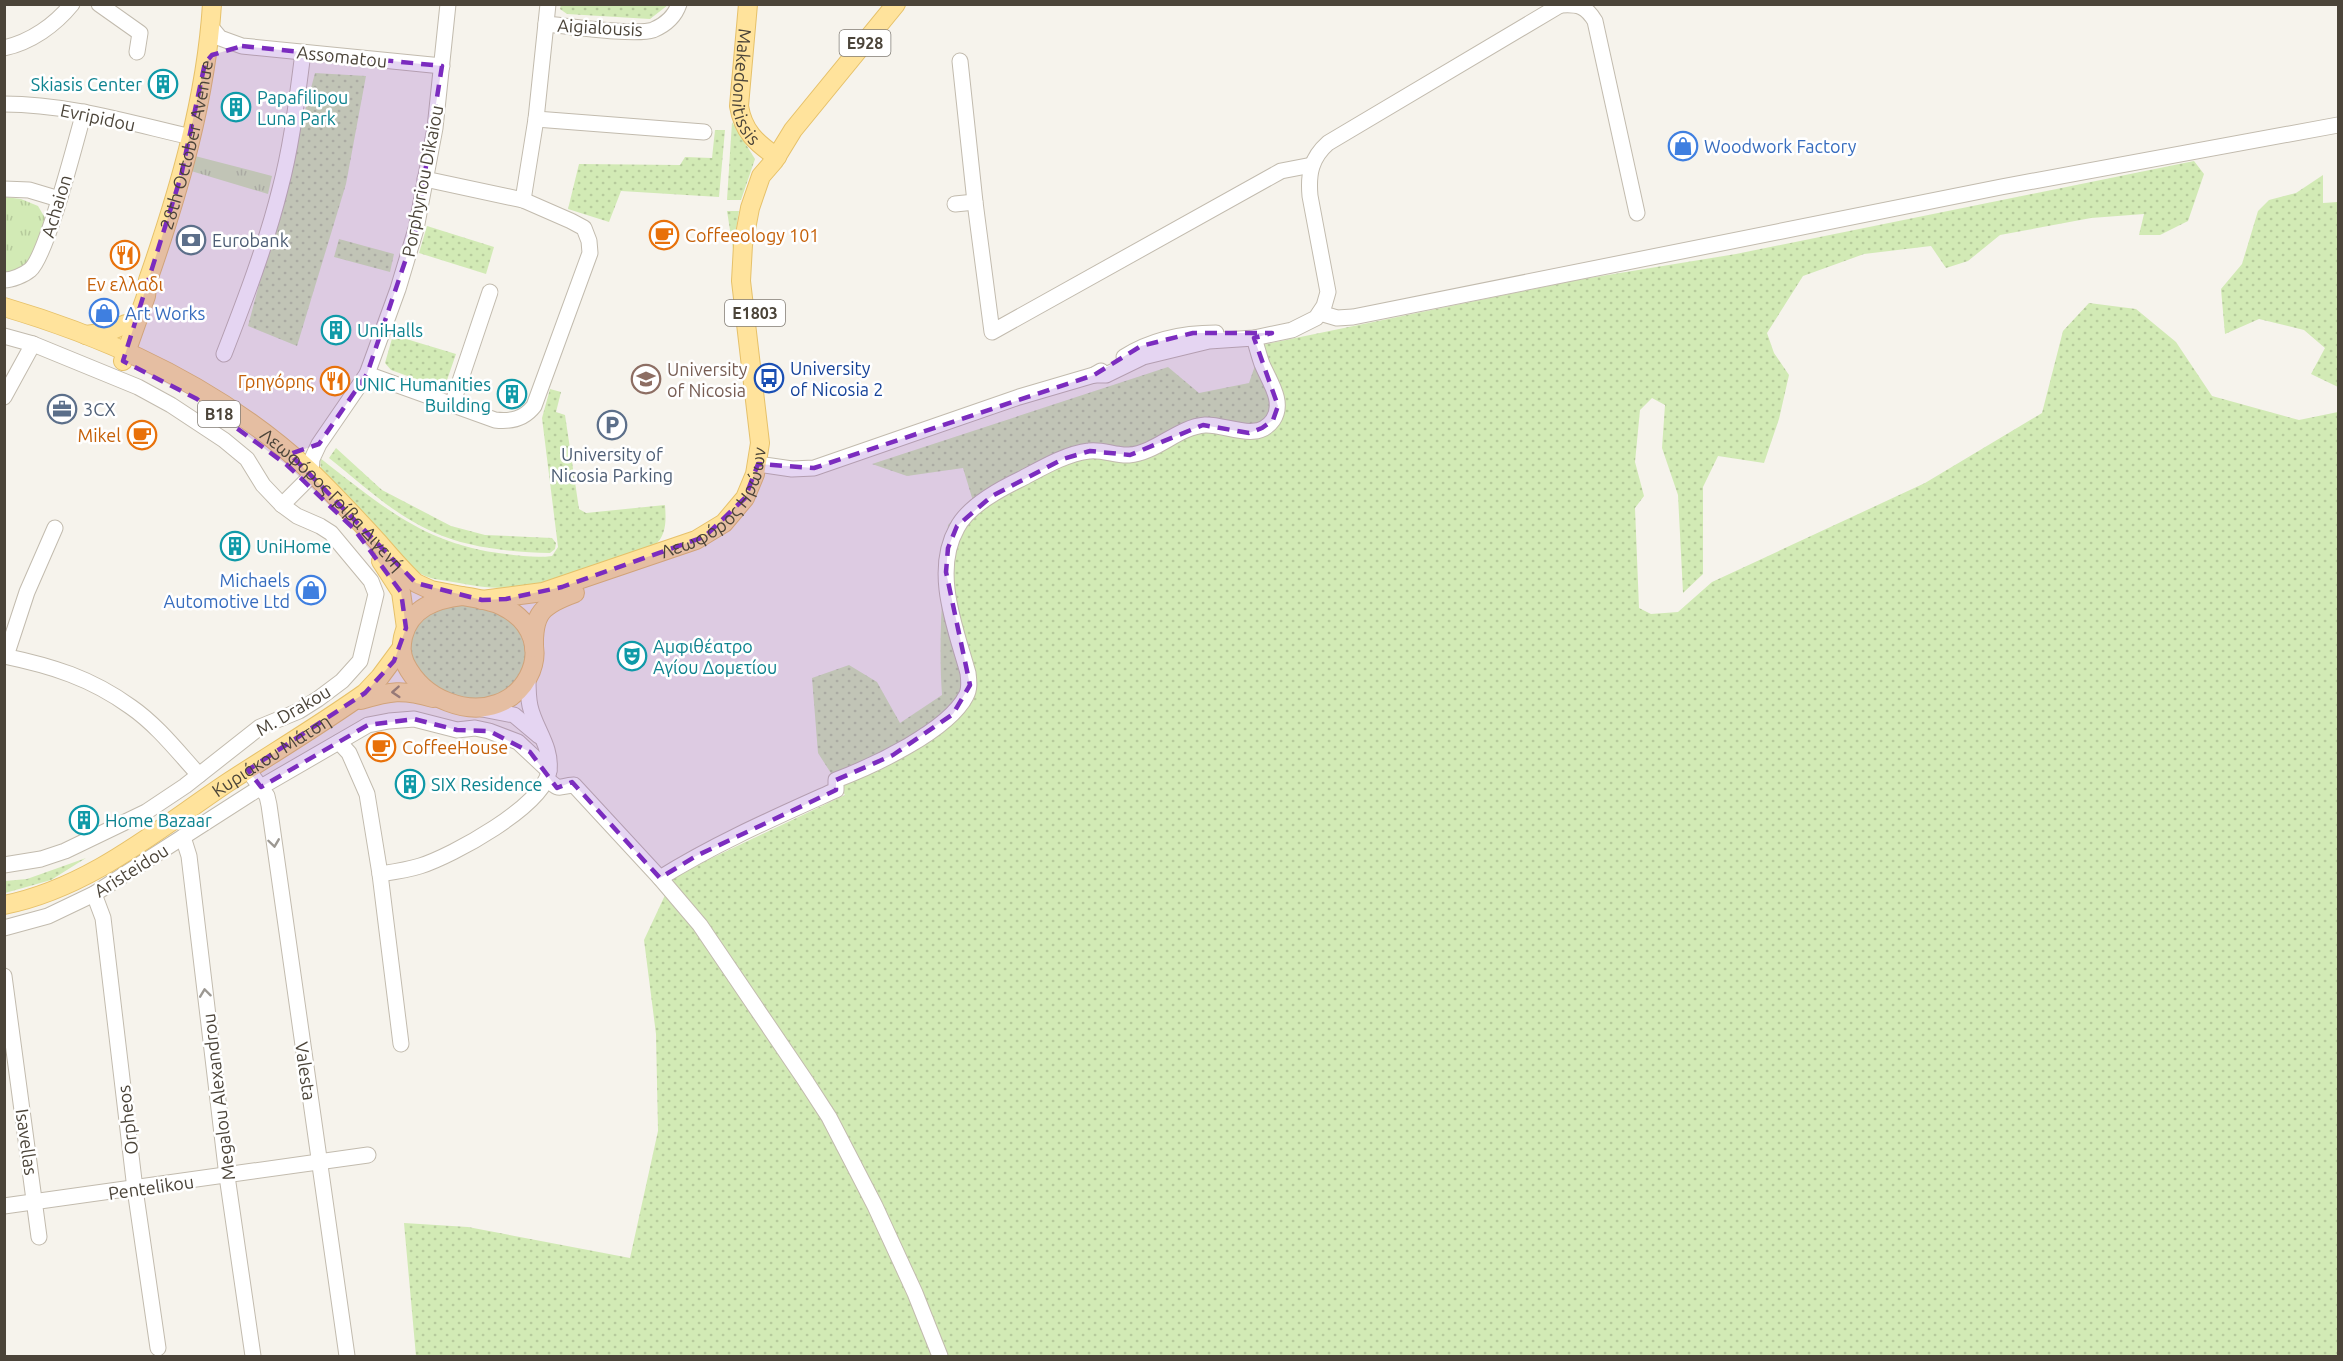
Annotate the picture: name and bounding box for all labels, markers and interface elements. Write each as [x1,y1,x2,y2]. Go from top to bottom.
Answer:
street label: Aigialousis [557,15,643,39]
street label: Makedonitissis [729,28,765,149]
road number: E928 [840,30,890,56]
street label: Assomatou [296,41,388,71]
street label: 28th October Avenue [156,59,216,232]
building icon: Skiasis Center [147,68,179,100]
place label: Skiasis Center [31,74,142,94]
place label: Papafilipou Luna Park [257,87,348,128]
building icon: Papafilipou Luna Park [220,91,252,123]
street label: Evripidou [59,99,137,135]
street label: Porphyriou Dikaiou [397,104,447,258]
shop icon: Woodwork Factory [1667,130,1699,162]
place label: Woodwork Factory [1704,136,1857,156]
street label: Achaion [37,172,75,240]
cafe icon: Coffeeology 101 [648,219,680,251]
bank icon: Eurobank [175,224,207,256]
place label: Coffeeology 101 [685,225,819,245]
place label: Eurobank [212,230,289,250]
restaurant icon: Εν ελλαδι [109,239,141,271]
place label: Εν ελλαδι [87,274,164,294]
shop icon: Art Works [88,297,120,329]
road number: E1803 [725,300,785,326]
place label: Art Works [125,303,206,323]
building icon: UniHalls [320,314,352,346]
place label: UniHalls [357,320,423,340]
place label: University of Nicosia 2 [790,358,883,399]
place label: University of Nicosia [667,359,748,400]
bus stop icon: University of Nicosia 2 [753,362,785,394]
school or university icon: University of Nicosia [630,363,662,395]
restaurant icon: Γρηγόρης [319,365,351,397]
place label: Γρηγόρης [238,371,314,392]
place label: UNIC Humanities Building [355,374,491,415]
building icon: UNIC Humanities Building [496,378,528,410]
office icon: 3CX [46,393,78,425]
place label: 3CX [83,399,116,419]
road number: B18 [198,401,240,427]
parking icon: University of Nicosia Parking [596,409,628,441]
cafe icon: Mikel [126,419,158,451]
street label: Λεωφόρος Γρίβα Διγενή [257,424,408,575]
place label: Mikel [78,425,121,445]
place label: University of Nicosia Parking [551,444,673,485]
street label: Λεωφόρος Ηρώων [658,445,769,561]
building icon: UniHome [219,530,251,562]
place label: UniHome [256,536,332,556]
place label: Michaels Automotive Ltd [163,570,290,611]
shop icon: Michaels Automotive Ltd [295,574,327,606]
place label: Αμφιθέατρο Αγίου Δομετίου [653,636,777,677]
theatre icon: Αμφιθέατρο Αγίου Δομετίου [616,640,648,672]
street label: M. Drakou [252,681,334,739]
one-way arrow [391,685,400,698]
street label: Κυριάκου Μάτση [208,710,334,800]
cafe icon: CoffeeHouse [365,731,397,763]
place label: CoffeeHouse [402,737,508,757]
building icon: SIX Residence [394,768,426,800]
place label: SIX Residence [431,774,543,794]
building icon: Home Bazaar [68,804,100,836]
place label: Home Bazaar [105,810,212,830]
street label: Aristeidou [90,839,172,901]
one-way arrow [268,839,280,848]
one-way arrow [199,989,212,998]
street label: Megalou Alexandrou [198,1012,238,1182]
street label: Valesta [292,1040,320,1102]
street label: Orpheos [113,1084,141,1156]
street label: Isavellas [12,1107,42,1177]
street label: Pentelikou [107,1171,195,1203]

